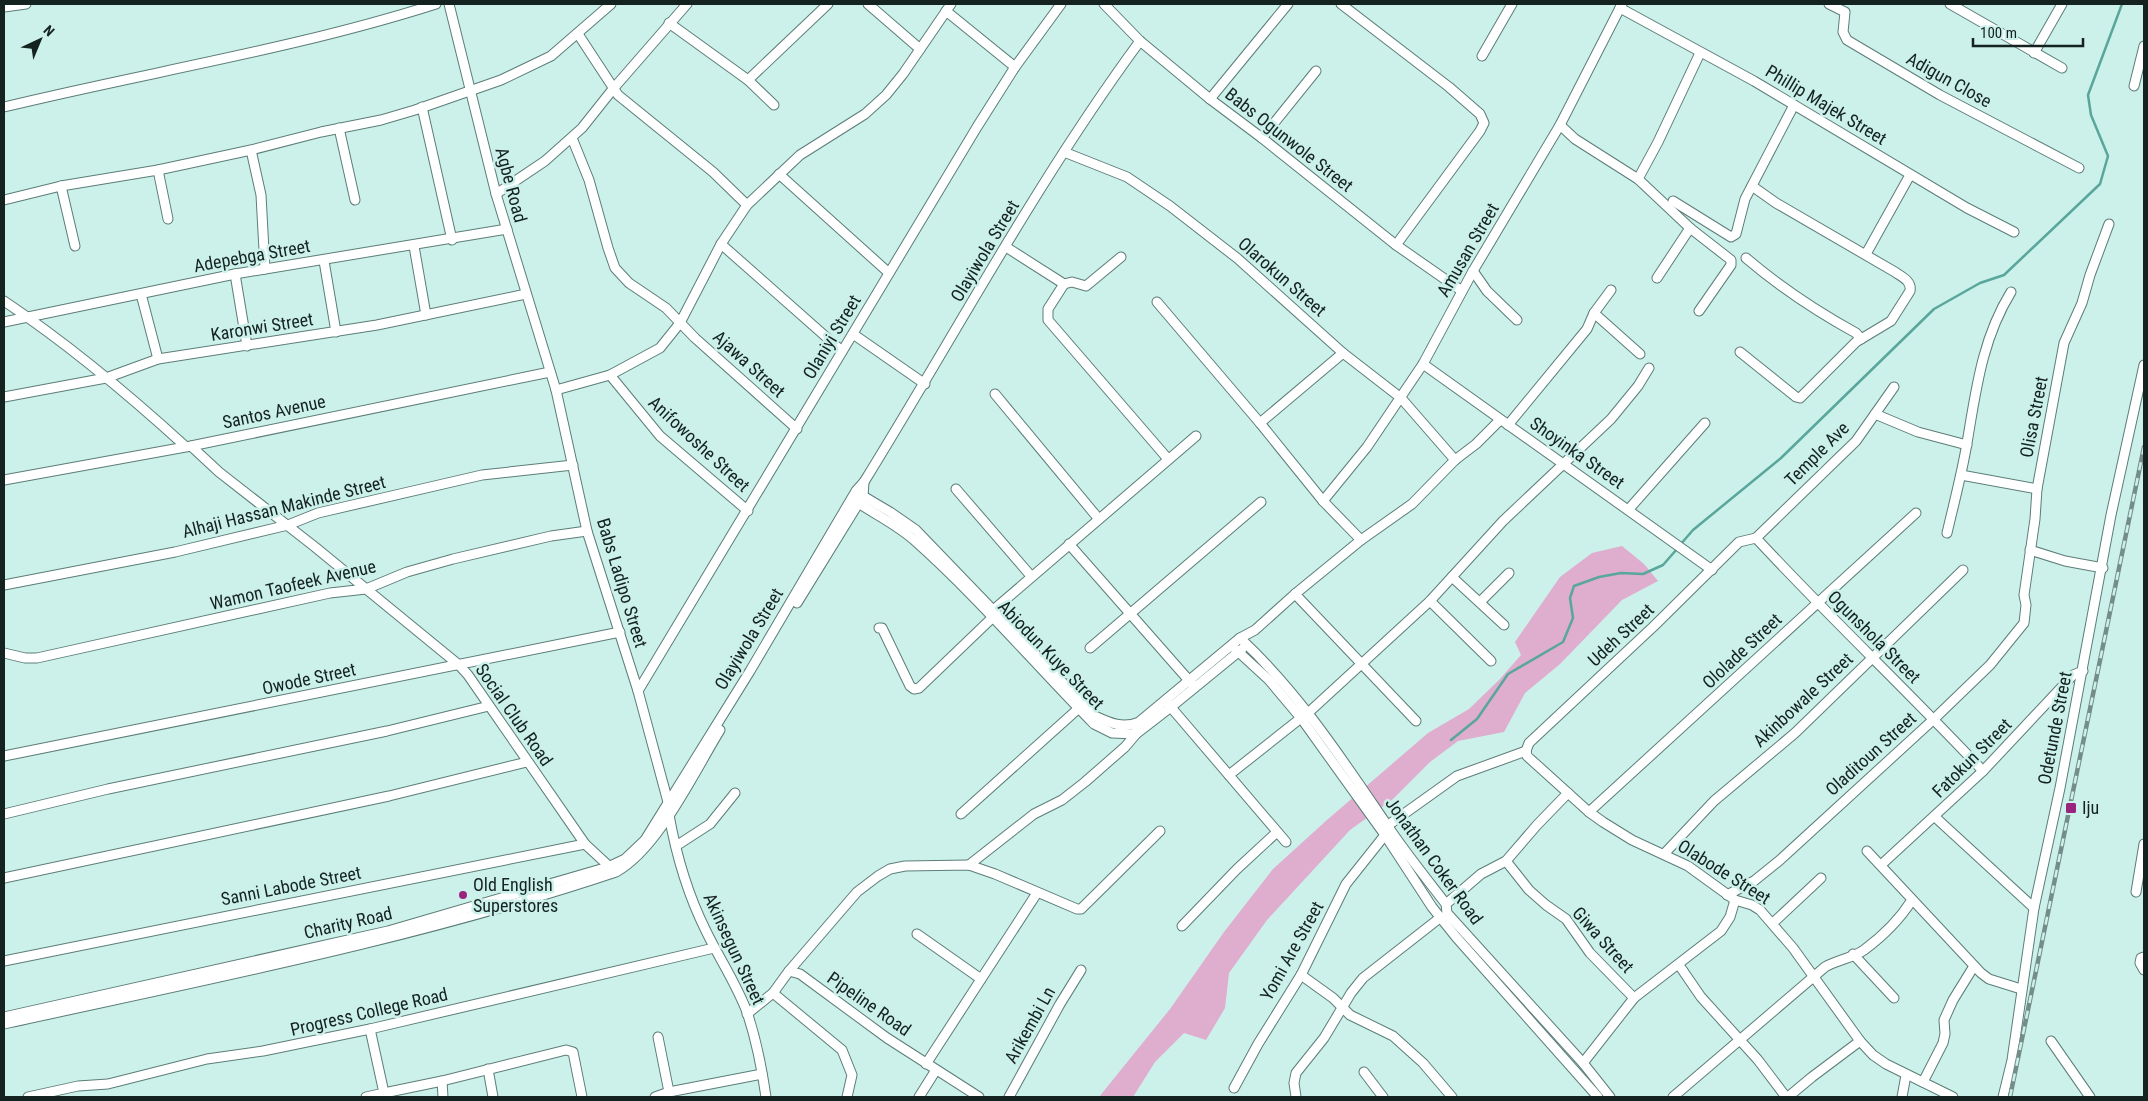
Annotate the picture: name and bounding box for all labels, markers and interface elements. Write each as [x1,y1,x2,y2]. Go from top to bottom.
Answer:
north arrow [15,15,65,65]
scale bar [1973,15,2083,47]
text: N [40,22,58,39]
text: 100 m [1980,24,2017,42]
street label: Adigun Close [1903,48,1995,112]
street label: Phillip Majek Street [1762,60,1891,149]
street label: Babs Ogunwole Street [1221,83,1357,196]
street label: Agbe Road [491,145,532,225]
street label: Olayiwola Street [946,196,1023,305]
street label: Amusan Street [1432,199,1503,300]
street label: Olarokun Street [1234,233,1331,321]
street label: Adepebga Street [192,235,312,276]
street label: Olaniyi Street [798,291,865,383]
street label: Karonwi Street [209,308,315,345]
street label: Ajawa Street [709,326,790,401]
street label: Olisa Street [2015,375,2052,459]
street label: Santos Avenue [220,390,327,433]
street label: Anifowoshe Street [645,392,754,496]
street label: Shoyinka Street [1526,412,1628,493]
street label: Temple Ave [1780,417,1853,490]
street label: Alhaji Hassan Makinde Street [180,471,388,542]
street label: Babs Ladipo Street [593,516,652,650]
street label: Wamon Taofeek Avenue [208,555,378,614]
street label: Olayiwola Street [710,584,787,693]
street label: Ogunshola Street [1824,586,1925,687]
street label: Abiodun Kuye Street [994,596,1109,714]
street label: Udeh Street [1583,599,1658,670]
street label: Ololade Street [1698,609,1786,693]
street label: Akinbowale Street [1749,648,1857,751]
street label: Owode Street [260,658,358,699]
street label: Social Club Road [471,660,557,770]
street label: Odetunde Street [2033,670,2076,786]
street label: Oladitoun Street [1821,707,1920,800]
street label: Fatokun Street [1928,714,2015,801]
street label: Jonathan Coker Road [1381,793,1488,928]
place label: Iju [2082,797,2099,818]
marker: Iju [2064,801,2078,815]
street label: Olabode Street [1674,835,1774,908]
street label: Sanni Labode Street [219,862,363,909]
place label: Old English Superstores [473,874,558,916]
marker: Old English Superstores [457,889,469,901]
street label: Akinsegun Street [699,890,769,1008]
street label: Yomi Are Street [1256,897,1327,1004]
street label: Charity Road [302,902,394,943]
street label: Giwa Street [1568,902,1638,977]
street label: Pipeline Road [823,967,915,1040]
street label: Progress College Road [288,983,450,1040]
street label: Arikembi Ln [1000,983,1059,1067]

